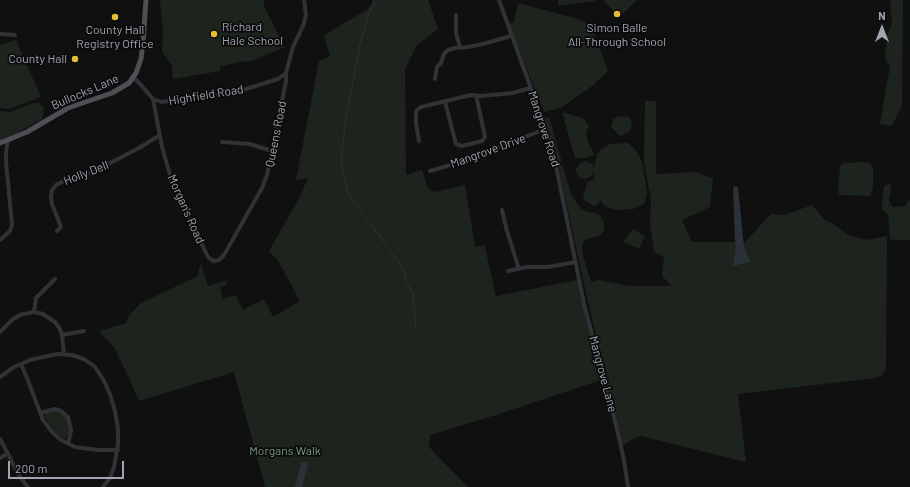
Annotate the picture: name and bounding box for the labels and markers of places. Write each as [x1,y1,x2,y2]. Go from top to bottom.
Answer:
marker: Simon Balle All-Through School [612,9,622,19]
marker: County Hall Registry Office [110,12,120,22]
place label: Richard Hale School [222,20,283,48]
place label: Simon Balle All-Through School [568,21,666,49]
place label: County Hall Registry Office [76,23,154,51]
marker: Richard Hale School [209,29,219,39]
place label: County Hall [8,52,67,66]
marker: County Hall [70,54,80,64]

